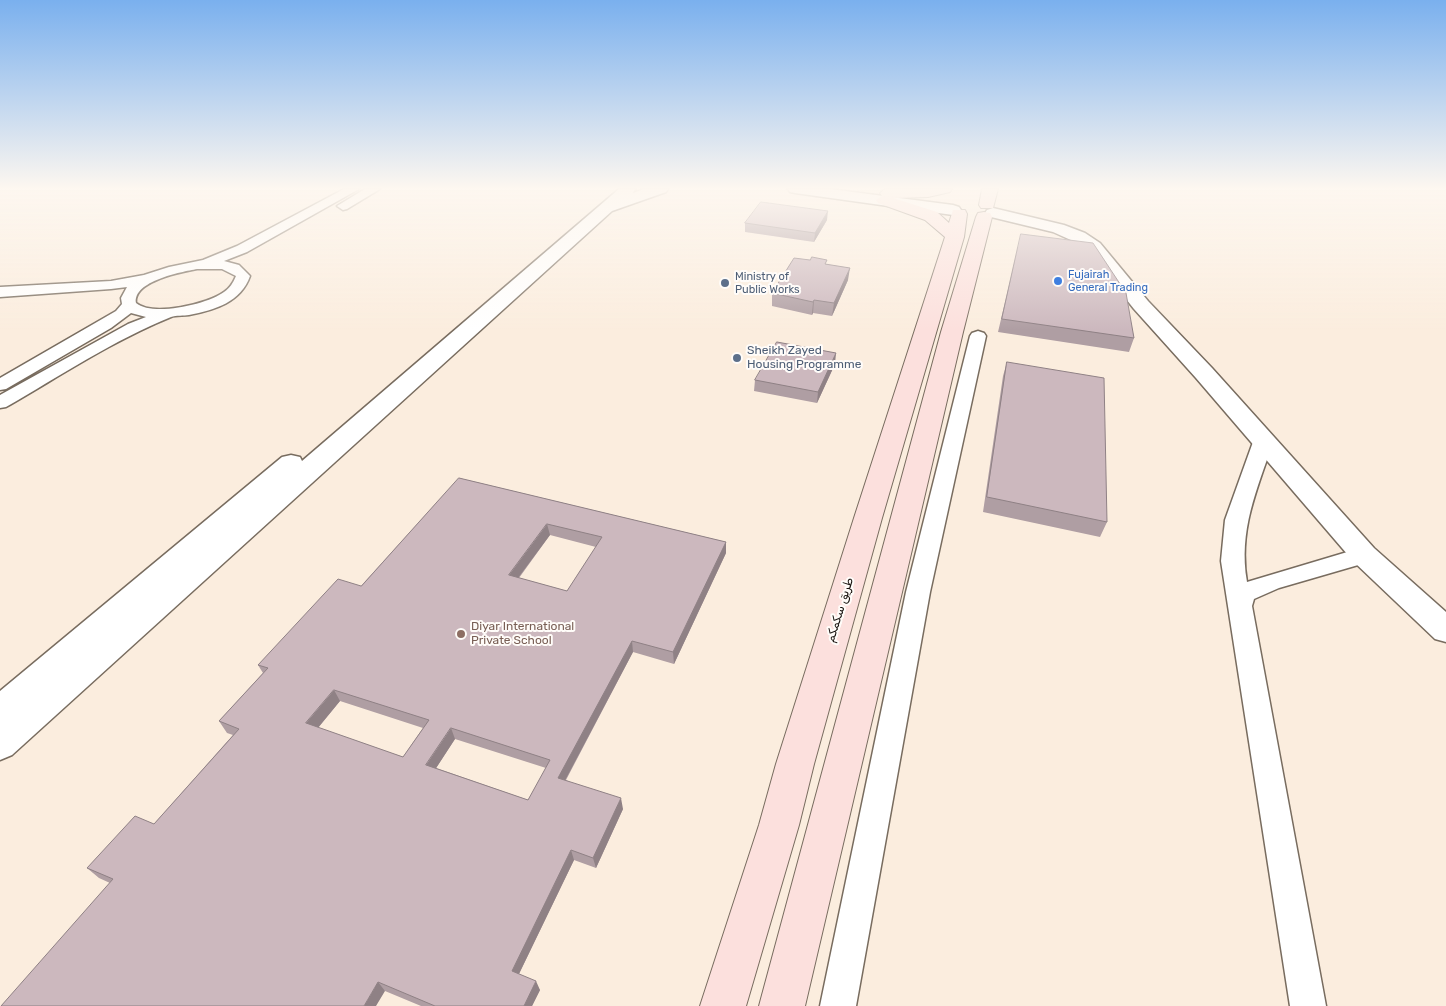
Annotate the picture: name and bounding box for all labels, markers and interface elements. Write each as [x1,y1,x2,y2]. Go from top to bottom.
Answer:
place label: Fujairah General Trading [1068,268,1148,294]
place label: Ministry of Public Works [735,270,800,296]
marker: Fujairah General Trading [1052,275,1064,287]
marker: Ministry of Public Works [719,277,731,289]
place label: Sheikh Zayed Housing Programme [747,344,861,372]
marker: Sheikh Zayed Housing Programme [731,352,743,364]
street label: طريق سكمكم [823,576,857,644]
place label: Diyar International Private School [471,620,574,648]
marker: Diyar International Private School [455,628,467,640]

